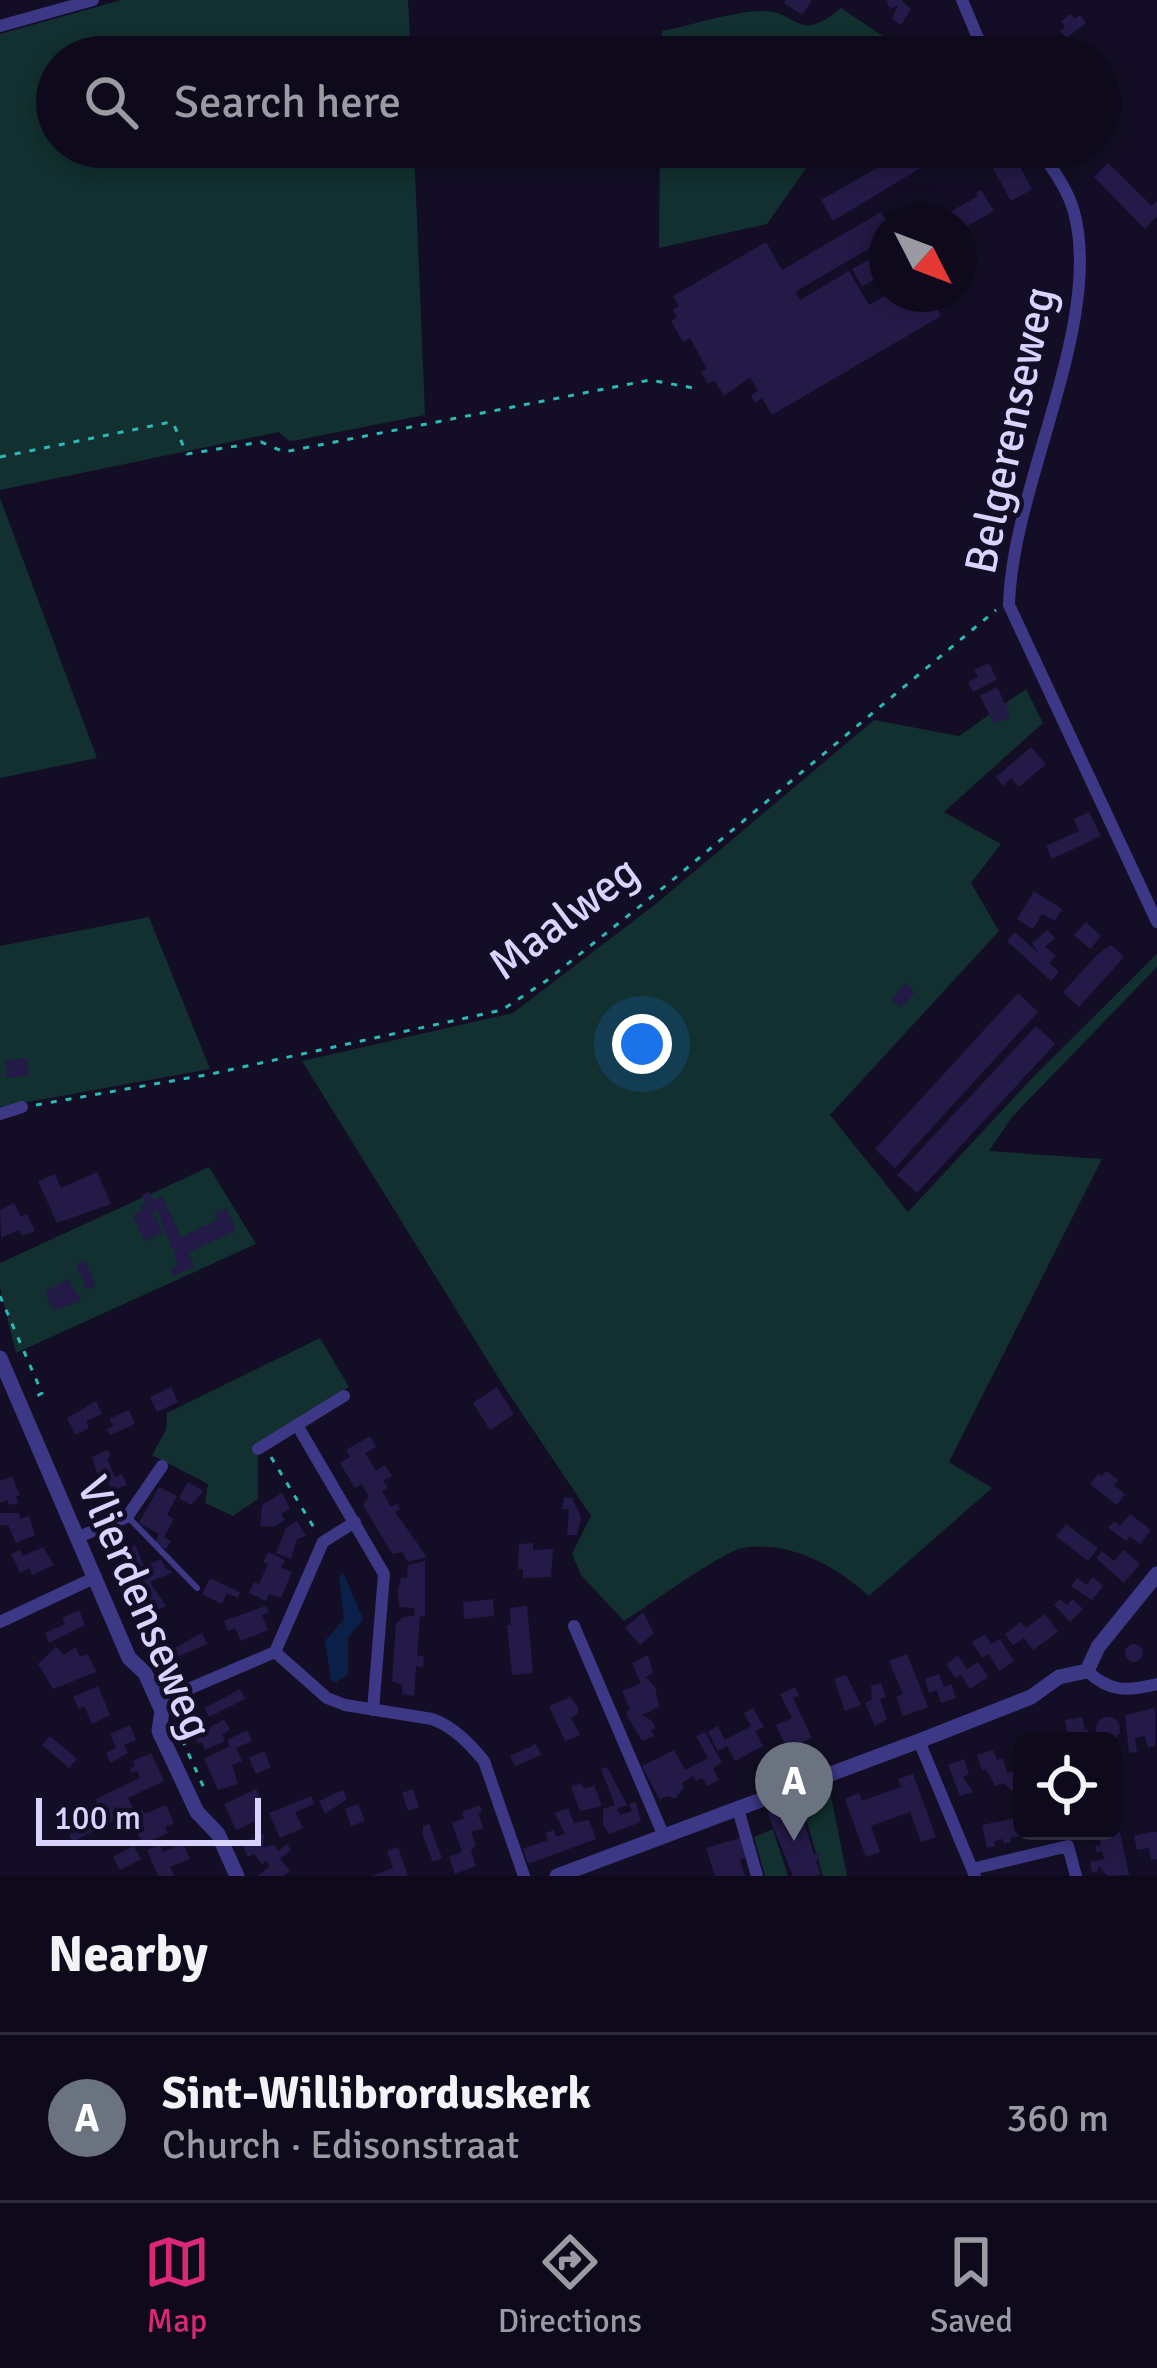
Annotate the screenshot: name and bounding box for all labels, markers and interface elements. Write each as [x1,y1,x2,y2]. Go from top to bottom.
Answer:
search box [36,36,1121,168]
icon: search [78,69,144,135]
text: Search here [174,75,401,130]
north arrow [869,204,977,312]
street label: Belgerenseweg [953,282,1068,579]
street label: Maalweg [478,844,650,992]
your location [612,1014,672,1074]
street label: Vlierdenseweg [65,1468,225,1747]
map controls [1013,1732,1121,1840]
button: locate [1013,1732,1121,1840]
pin: A [755,1742,833,1841]
scale bar [36,1792,261,1845]
text: 100 m [54,1798,141,1839]
text: Nearby [48,1923,208,1986]
text: Sint-Willibrorduskerk [162,2066,591,2121]
text: A [75,2094,99,2142]
text: 360 m [1006,2094,1109,2142]
text: Church · Edisonstraat [162,2121,519,2169]
tab: Map [144,2229,210,2342]
tab: Directions [498,2229,642,2342]
tab: Saved [930,2229,1013,2342]

